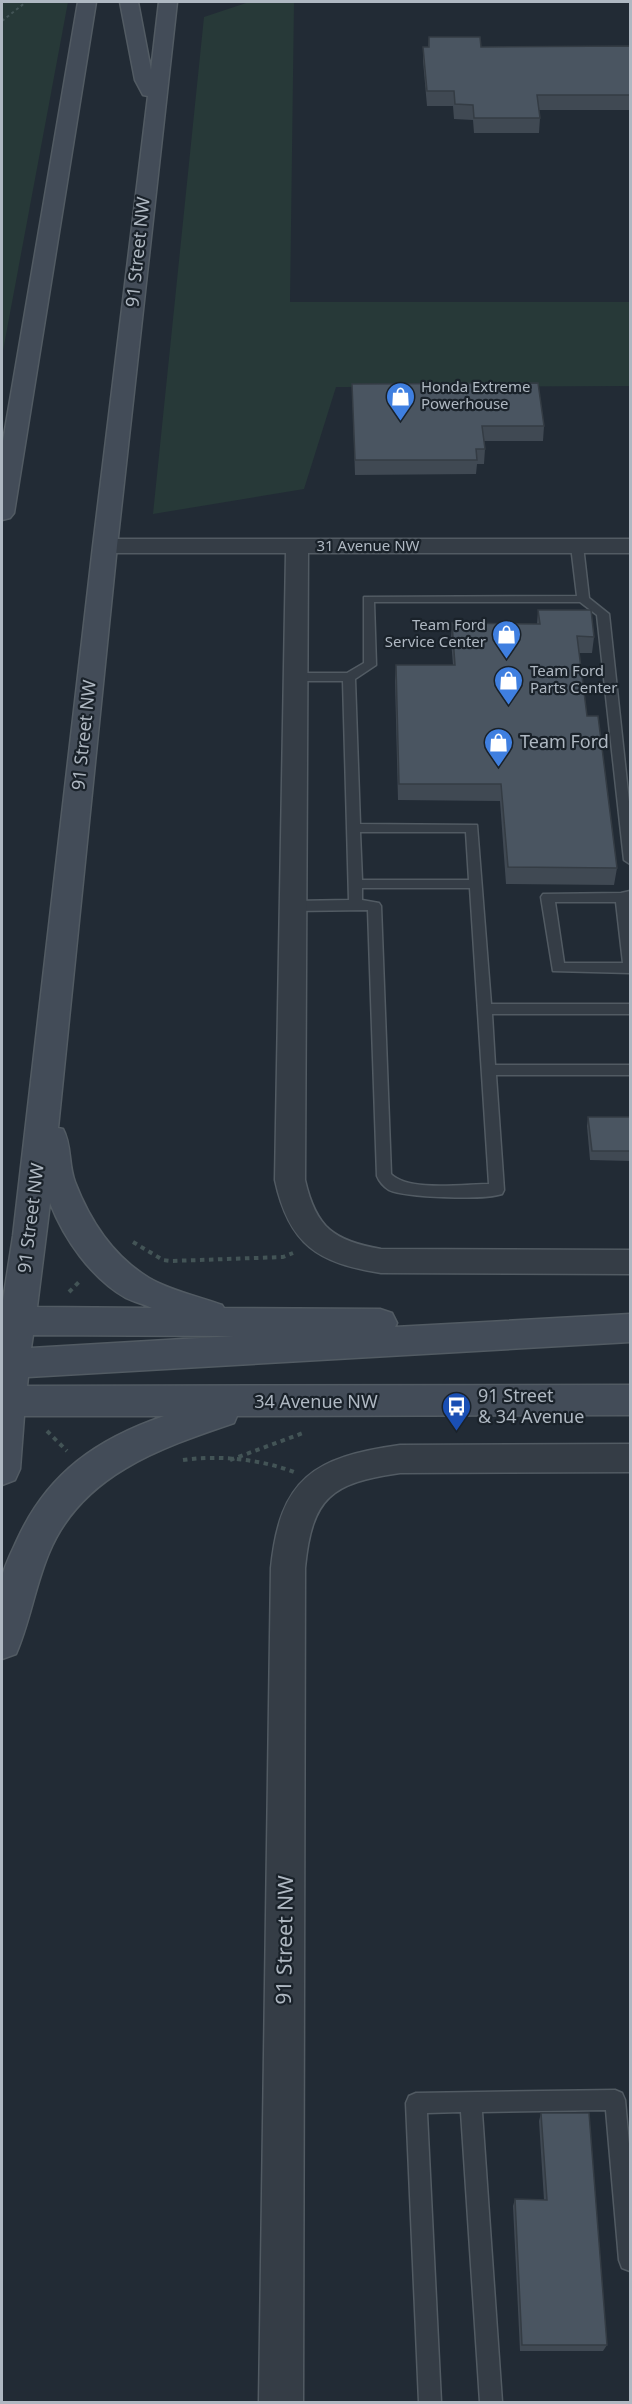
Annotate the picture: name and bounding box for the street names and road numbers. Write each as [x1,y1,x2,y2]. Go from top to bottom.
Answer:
street label: 91 Street NW [119,195,155,308]
street label: 31 Avenue NW [317,535,420,555]
street label: 91 Street NW [65,678,101,791]
street label: 91 Street NW [11,1161,49,1274]
street label: 34 Avenue NW [254,1389,378,1413]
street label: 91 Street NW [269,1875,299,2005]

